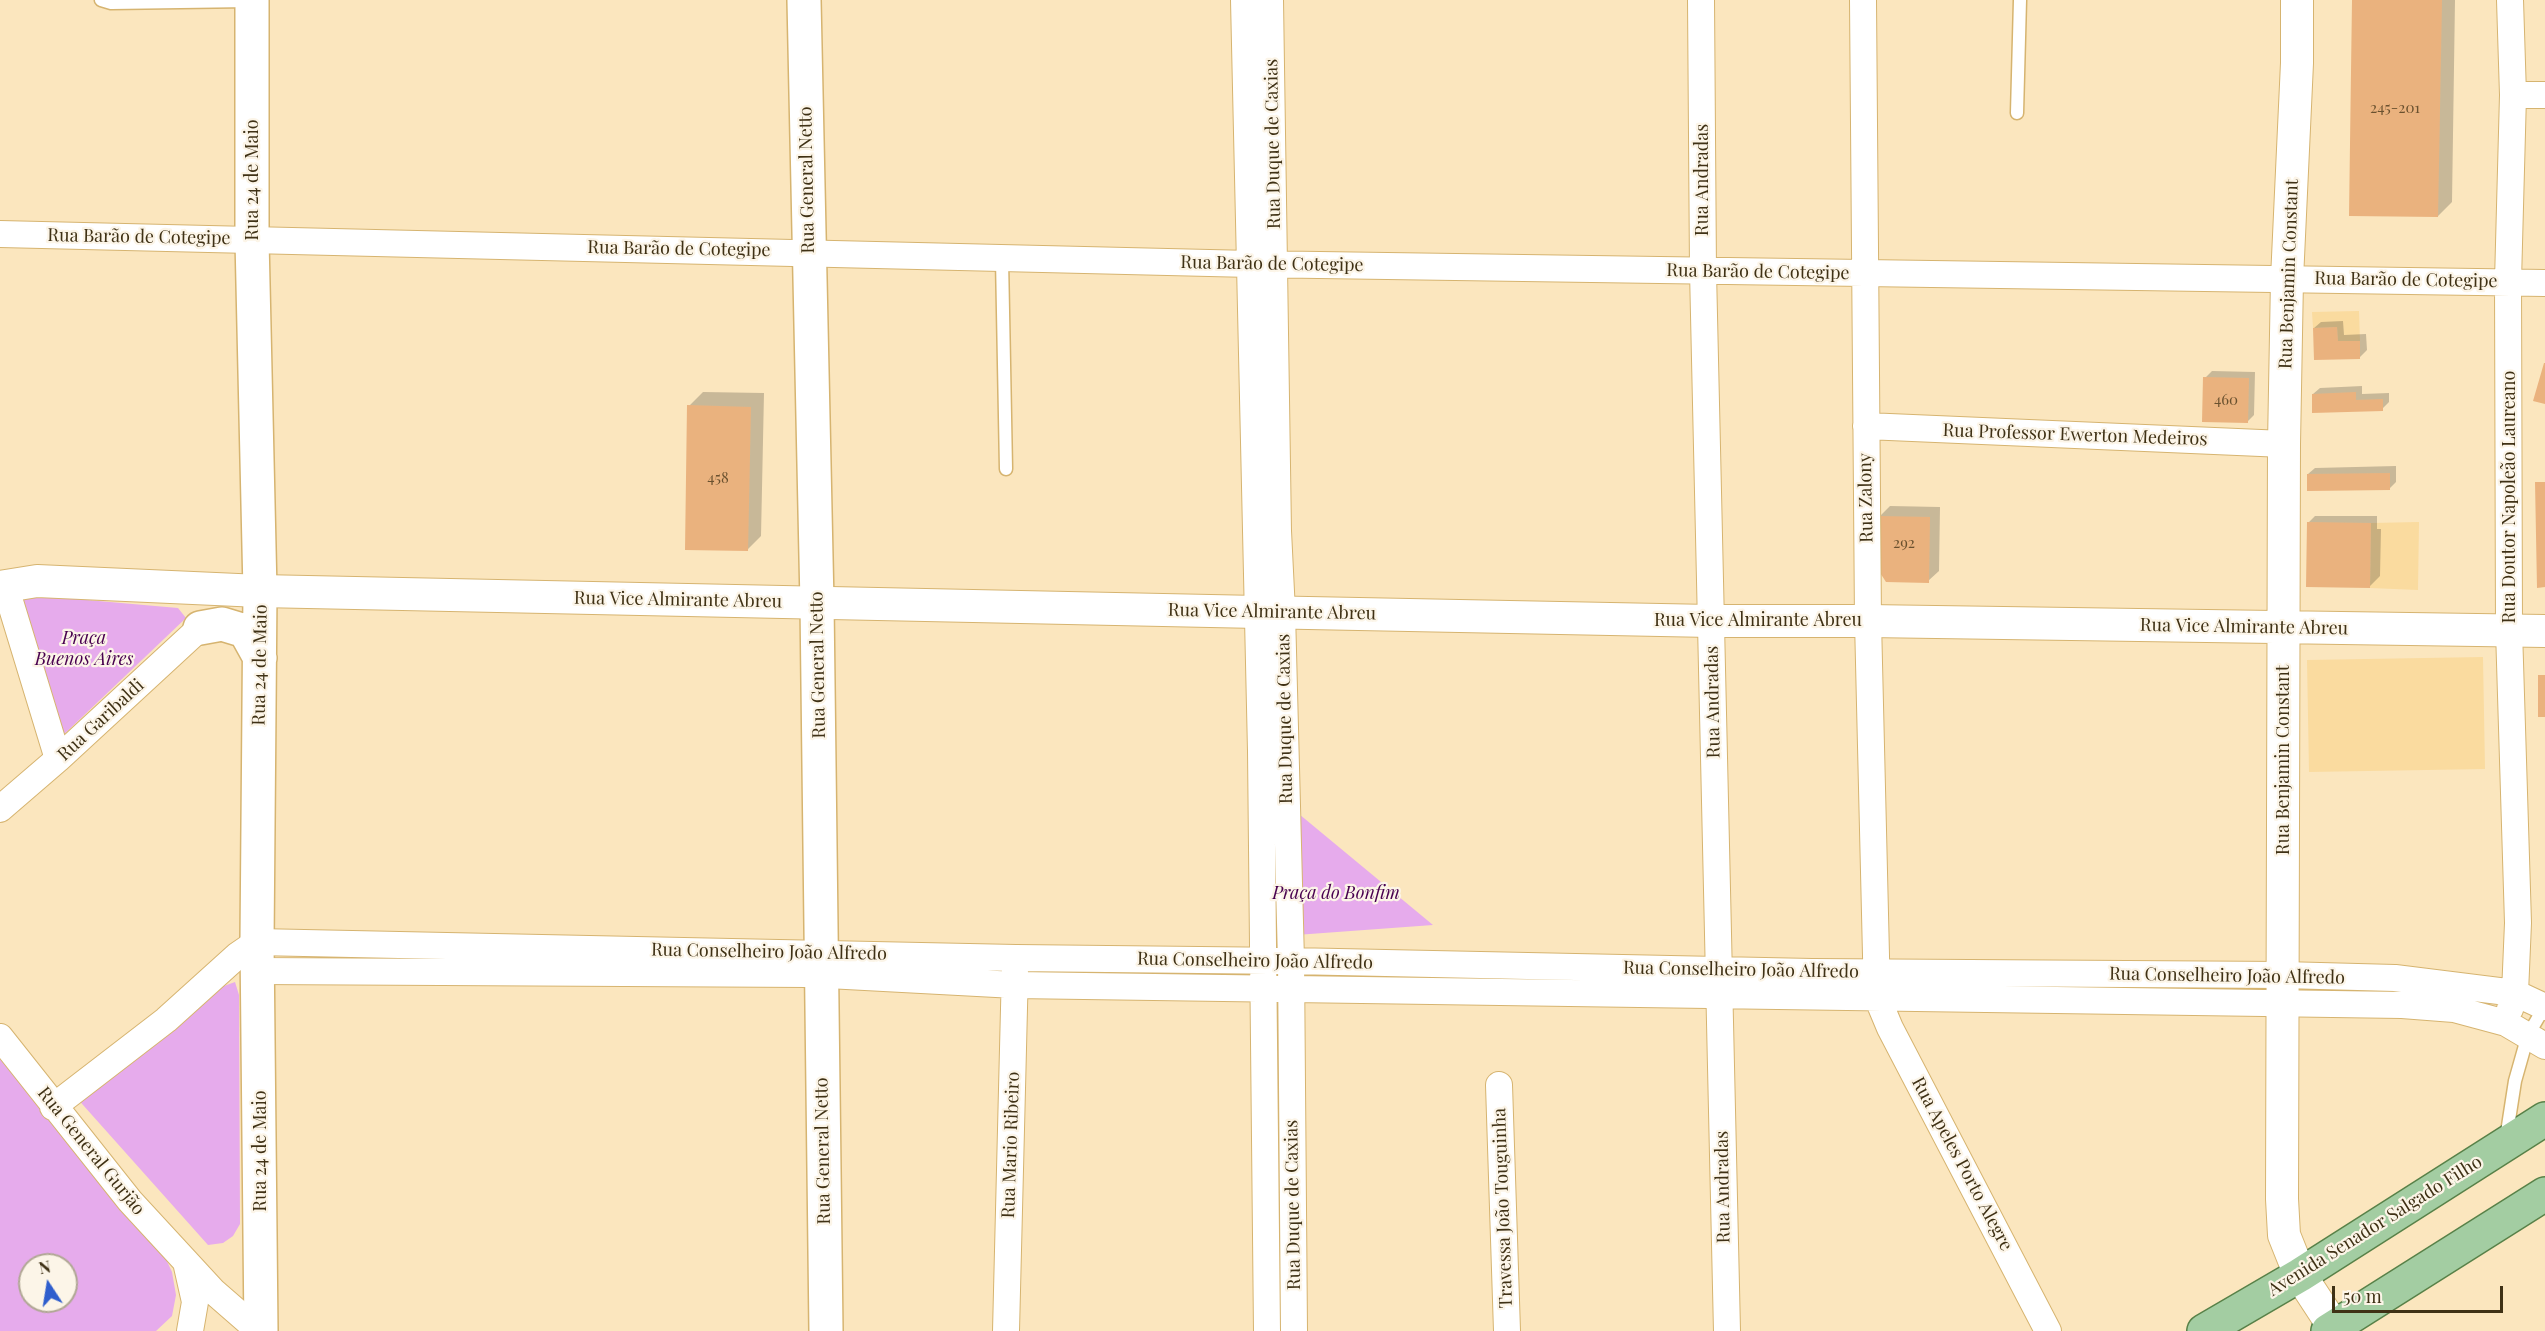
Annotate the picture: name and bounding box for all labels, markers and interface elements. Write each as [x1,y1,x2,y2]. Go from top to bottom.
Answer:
street label: Rua Duque de Caxias [1261,59,1285,229]
house number: 245-201 [2370,99,2420,117]
street label: Rua General Netto [795,106,819,254]
street label: Rua 24 de Maio [241,119,263,241]
street label: Rua Andradas [1691,124,1713,236]
street label: Rua Benjamin Constant [2275,178,2303,370]
street label: Rua Barão de Cotegipe [47,225,231,249]
street label: Rua Barão de Cotegipe [587,237,771,261]
street label: Rua Barão de Cotegipe [1180,252,1364,276]
street label: Rua Barão de Cotegipe [1666,260,1850,284]
street label: Rua Barão de Cotegipe [2314,268,2498,292]
street label: Rua Doutor Napoleão Laureano [2498,371,2520,623]
house number: 460 [2214,391,2238,409]
street label: Rua Professor Ewerton Medeiros [1942,420,2208,450]
street label: Rua Zalony [1854,453,1878,543]
house number: 458 [707,469,729,487]
house number: 292 [1893,534,1915,552]
street label: Rua Vice Almirante Abreu [574,587,782,613]
street label: Rua General Netto [806,591,830,739]
street label: Rua Vice Almirante Abreu [1168,599,1376,625]
street label: Rua 24 de Maio [248,604,272,726]
street label: Rua Vice Almirante Abreu [1654,609,1862,631]
street label: Rua Vice Almirante Abreu [2140,614,2348,640]
park label: Praça Buenos Aires [35,627,133,670]
street label: Rua Duque de Caxias [1273,634,1297,804]
street label: Rua Andradas [1701,646,1725,758]
street label: Rua Benjamin Constant [2272,665,2294,855]
street label: Rua Garibaldi [53,675,149,765]
park label: Praça do Bonfim [1272,882,1400,904]
street label: Rua Conselheiro João Alfredo [651,939,887,965]
street label: Rua Conselheiro João Alfredo [1137,948,1373,974]
street label: Rua Conselheiro João Alfredo [1623,957,1859,983]
street label: Rua Conselheiro João Alfredo [2109,963,2345,989]
street label: Rua Mario Ribeiro [998,1071,1024,1219]
street label: Rua Apeles Porto Alegre [1907,1073,2017,1255]
street label: Rua General Netto [811,1077,835,1225]
street label: Rua General Gurjão [33,1083,149,1219]
street label: Rua 24 de Maio [249,1090,271,1212]
street label: Travessa João Touguinha [1489,1108,1517,1308]
street label: Rua Duque de Caxias [1281,1120,1305,1290]
street label: Rua Andradas [1711,1131,1735,1243]
street label: Avenida Senador Salgado Filho [2264,1151,2486,1301]
north arrow [18,1253,78,1313]
text: N [37,1255,52,1278]
scale bar [2335,1274,2506,1312]
text: 50 m [2343,1284,2382,1308]

